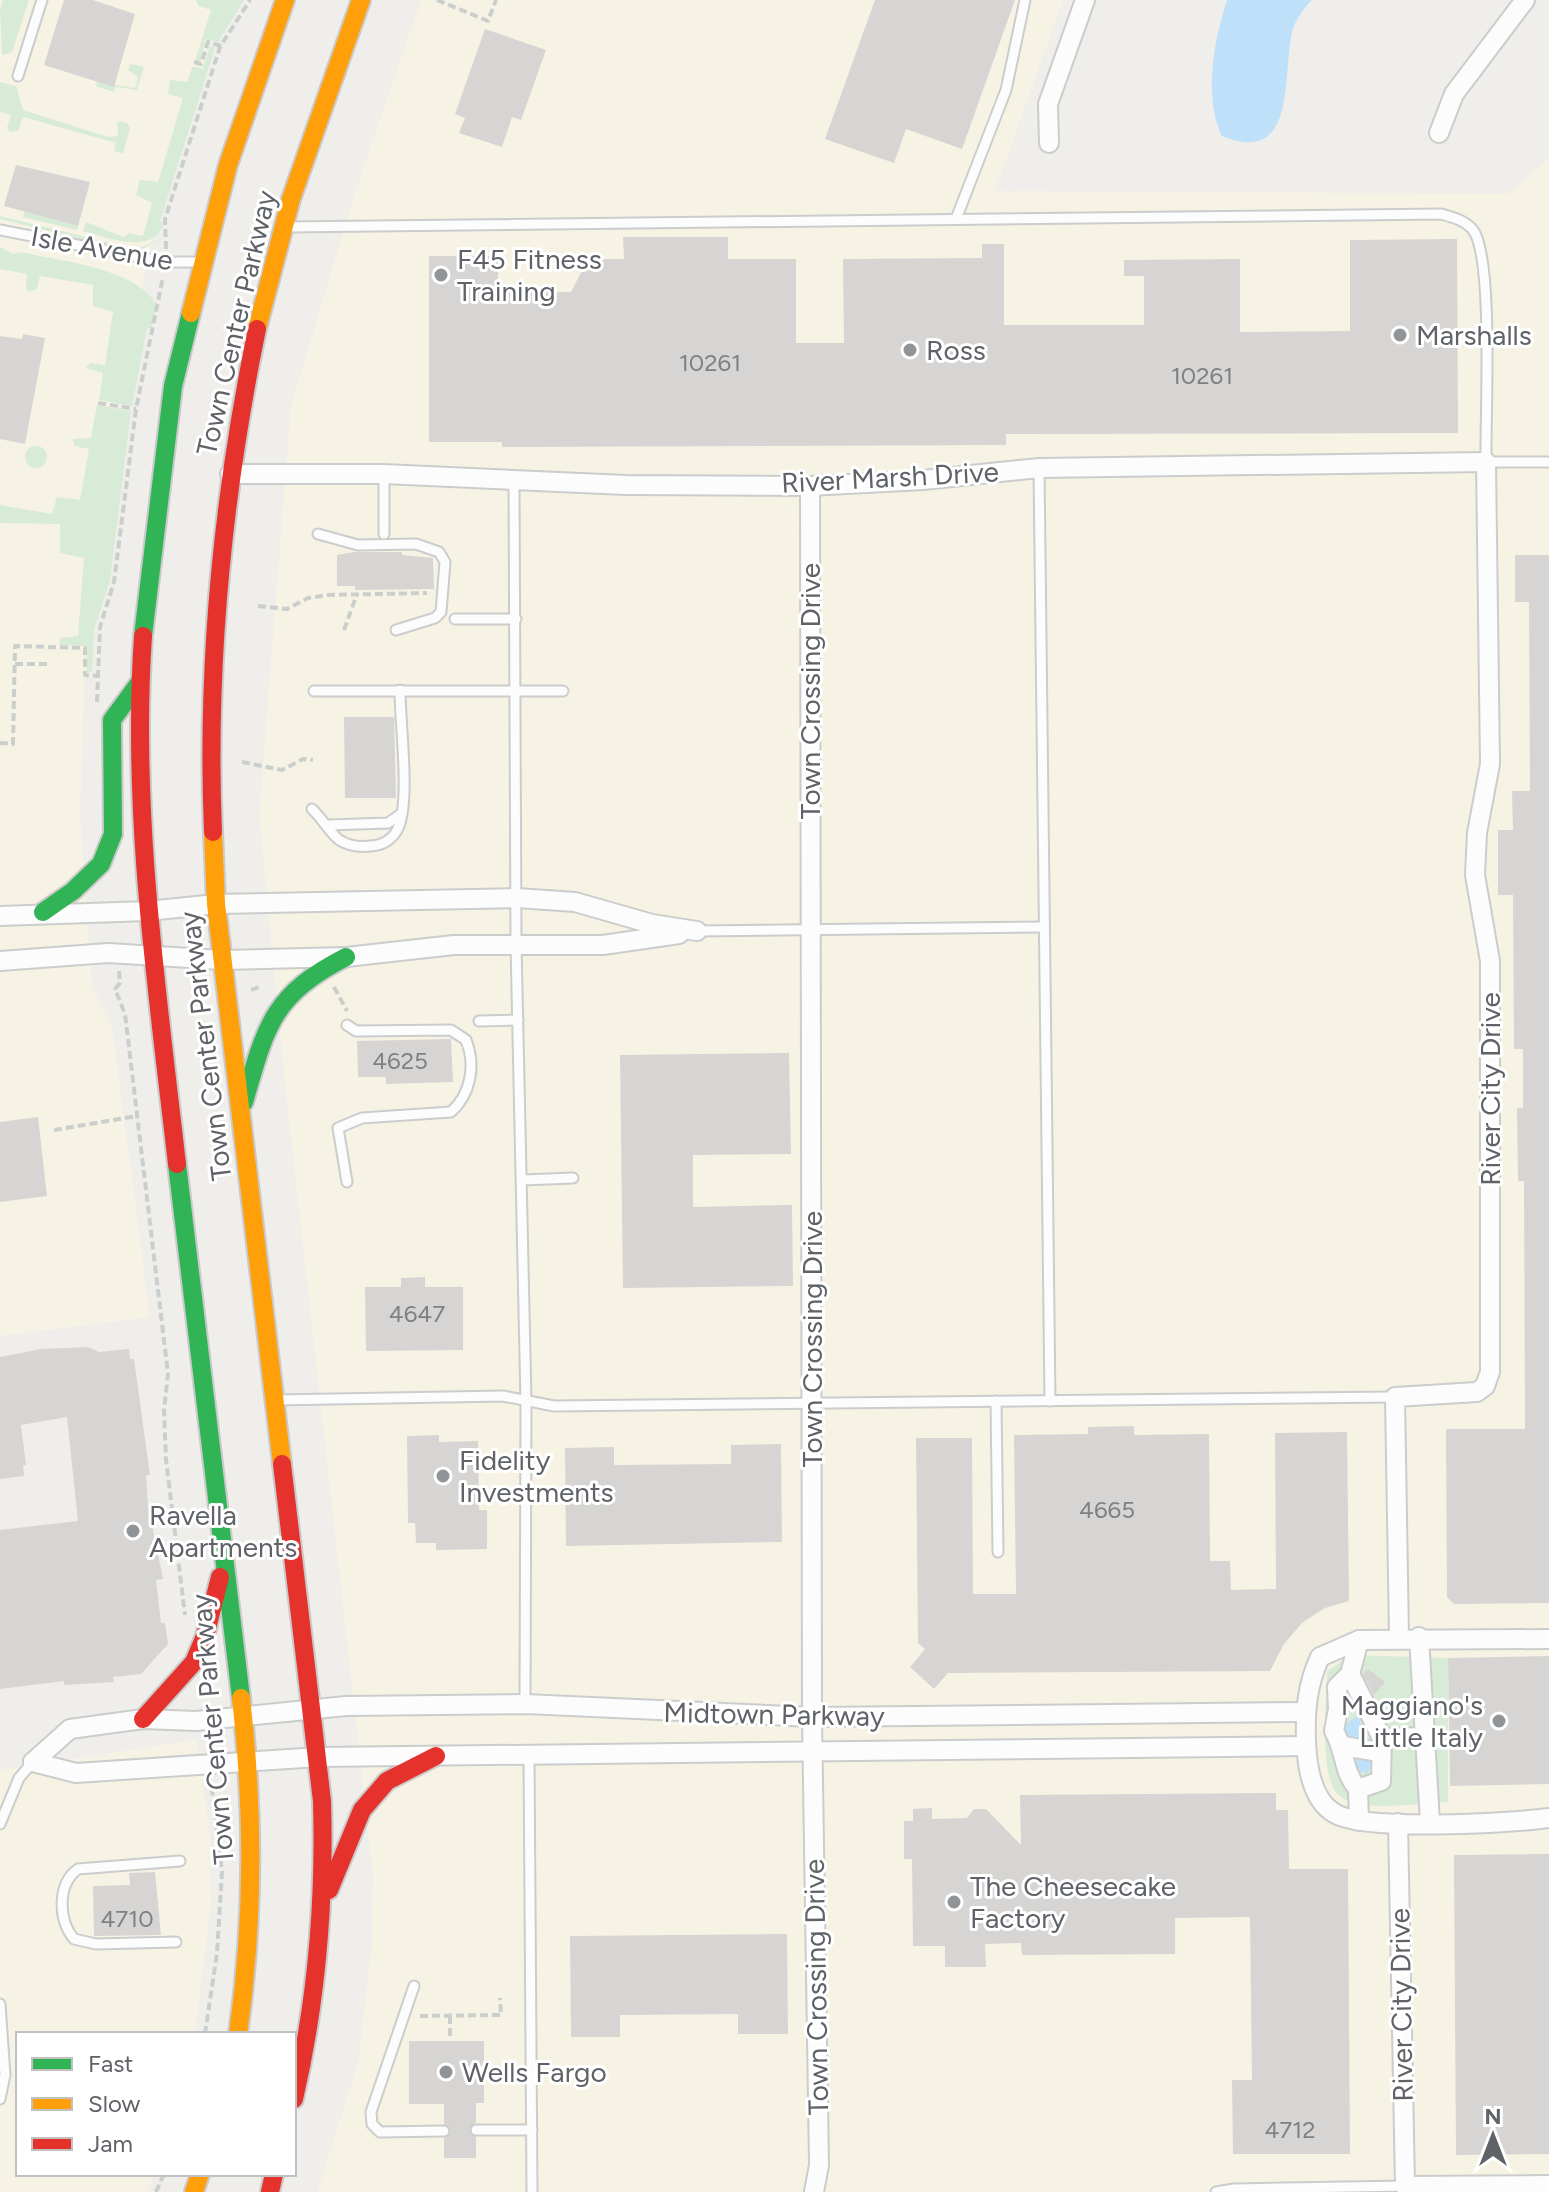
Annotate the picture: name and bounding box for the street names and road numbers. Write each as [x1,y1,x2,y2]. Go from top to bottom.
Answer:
street label: Town Center Parkway [189,187,283,459]
street label: Isle Avenue [28,219,176,277]
street label: River Marsh Drive [780,454,1000,500]
street label: Town Crossing Drive [793,563,827,819]
street label: Town Center Parkway [172,909,238,1183]
street label: River City Drive [1473,992,1507,1186]
street label: Town Crossing Drive [795,1211,829,1467]
street label: Town Center Parkway [183,1592,241,1865]
street label: Midtown Parkway [663,1695,885,1733]
street label: Town Crossing Drive [797,1859,835,2115]
street label: River City Drive [1382,1908,1420,2102]

